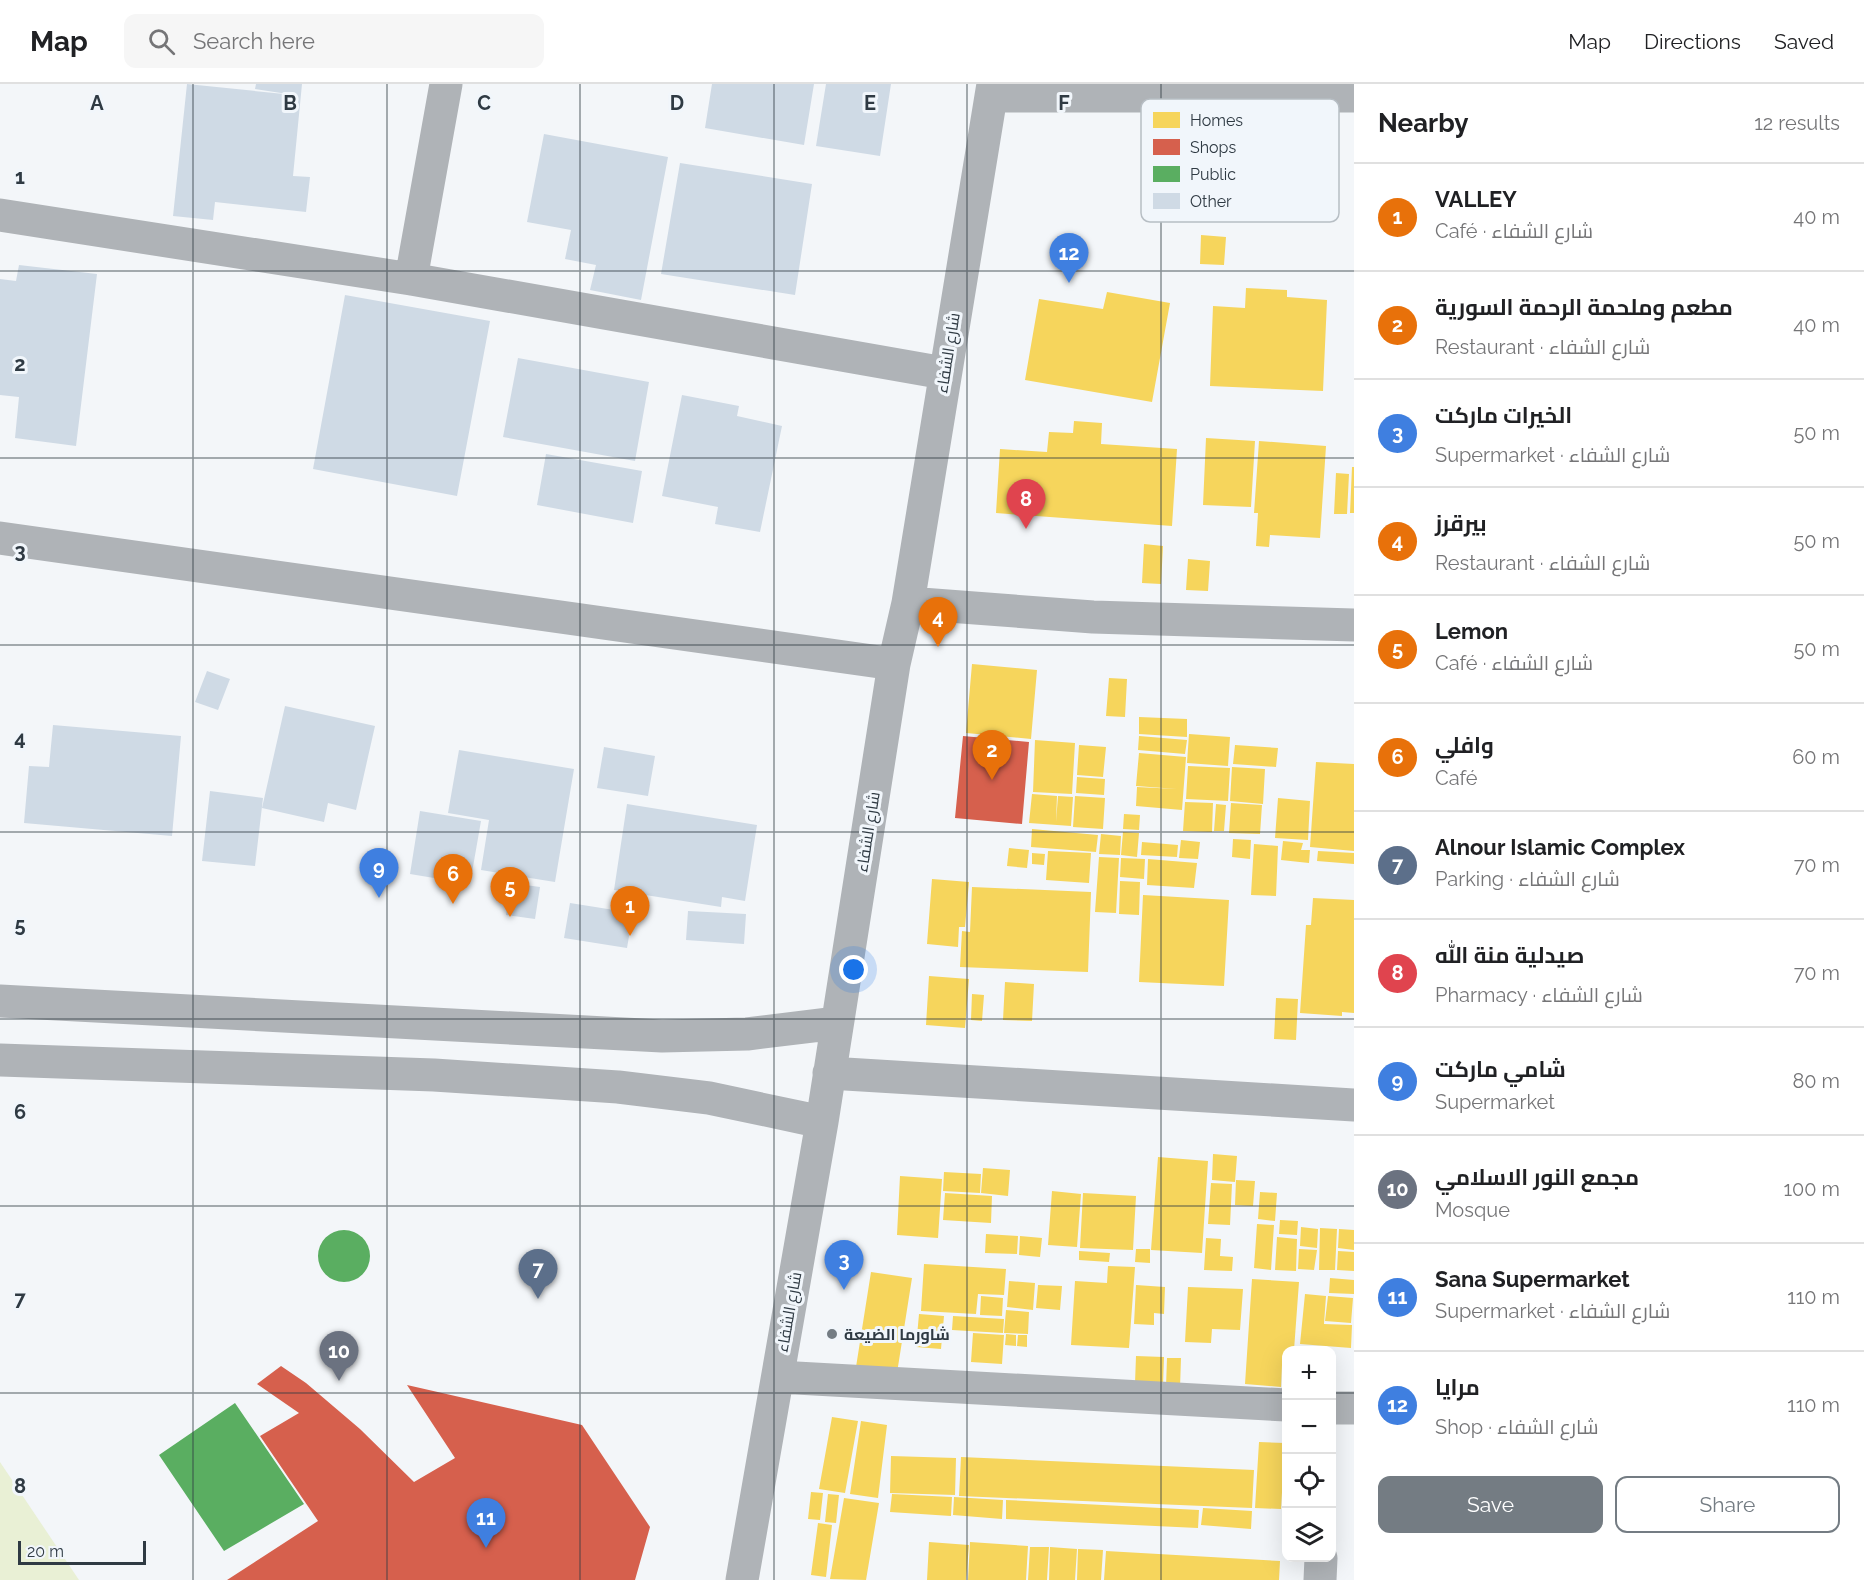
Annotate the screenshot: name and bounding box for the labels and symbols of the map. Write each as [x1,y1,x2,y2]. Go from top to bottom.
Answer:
text: A [90,91,104,115]
text: B [283,91,297,115]
text: C [477,91,491,115]
text: D [670,91,684,115]
text: E [864,91,876,115]
text: F [1058,91,1070,115]
legend [1141,99,1339,222]
text: Homes [1190,111,1243,130]
text: Shops [1190,138,1236,157]
text: 1 [15,165,25,189]
text: Public [1190,165,1236,184]
text: Other [1190,192,1232,211]
pin: 12 [1050,234,1088,283]
street label: شارع الشفاء [932,311,966,395]
text: 2 [14,352,26,376]
pin: 8 [1006,480,1046,529]
text: 3 [14,539,26,563]
pin: 4 [918,598,958,647]
text: 4 [14,726,26,750]
pin: 2 [972,730,1012,780]
street label: شارع الشفاء [852,790,886,874]
pin: 9 [360,848,398,898]
pin: 6 [434,854,472,904]
pin: 5 [490,868,530,917]
pin: 1 [610,886,650,936]
text: 5 [14,913,26,937]
your location [839,955,868,984]
text: 6 [14,1100,26,1124]
pin: 3 [824,1240,864,1290]
pin: 7 [518,1250,558,1299]
street label: شارع الشفاء [773,1270,807,1354]
text: 7 [14,1287,26,1311]
place label: شاورما الضيعة [844,1325,950,1344]
marker: شاورما الضيعة [825,1327,839,1341]
pin: 10 [320,1332,358,1381]
text: 8 [14,1474,26,1498]
pin: 11 [466,1498,506,1548]
scale bar [18,1538,146,1566]

